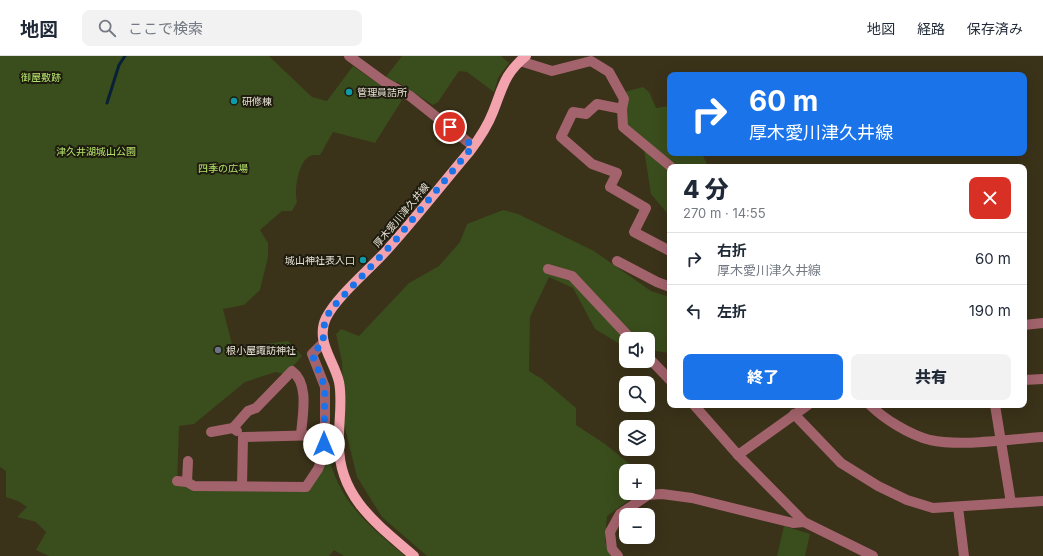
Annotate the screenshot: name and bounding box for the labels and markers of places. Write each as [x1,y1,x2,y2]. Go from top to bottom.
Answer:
place label: 管理員詰所 [357,86,407,98]
marker: 管理員詰所 [344,87,354,97]
place label: 研修棟 [242,95,272,107]
marker: 研修棟 [229,96,239,106]
pin [433,110,467,144]
place label: 城山神社表入口 [285,254,355,266]
marker: 城山神社表入口 [358,255,368,265]
place label: 根小屋諏訪神社 [226,344,296,356]
marker: 根小屋諏訪神社 [213,345,223,355]

